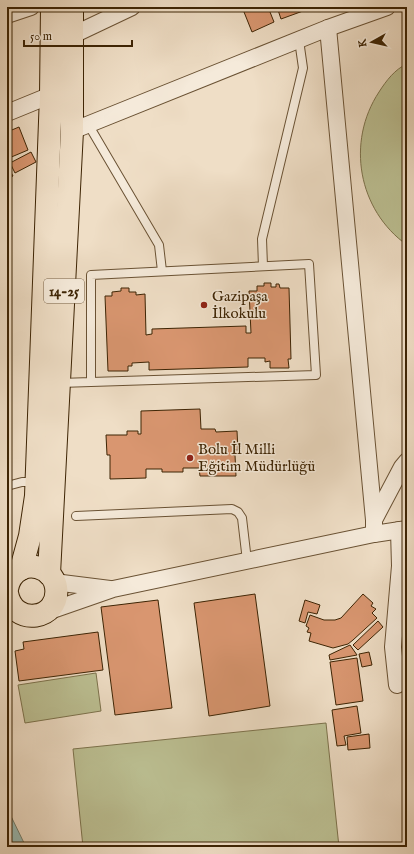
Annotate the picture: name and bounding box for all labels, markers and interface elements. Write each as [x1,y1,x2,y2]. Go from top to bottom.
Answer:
scale bar [24,22,132,48]
north arrow [352,22,392,62]
text: 50 m [30,29,52,44]
text: K [355,37,371,48]
road number: 14-25 [44,279,84,303]
place label: Gazipaşa İlkokulu [212,287,268,323]
marker: Gazipaşa İlkokulu [199,300,209,310]
place label: Bolu İl Milli Eğitim Müdürlüğü [198,440,315,476]
marker: Bolu İl Milli Eğitim Müdürlüğü [185,453,195,463]

